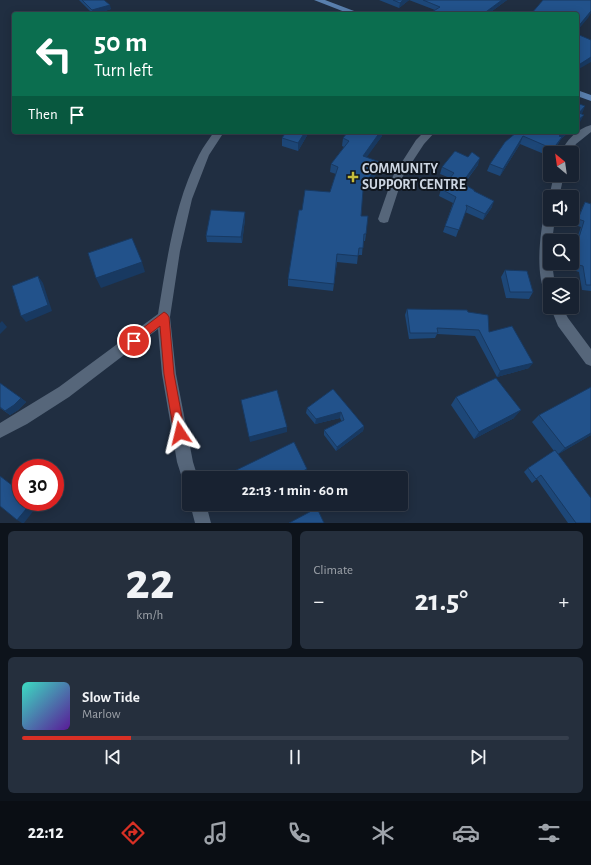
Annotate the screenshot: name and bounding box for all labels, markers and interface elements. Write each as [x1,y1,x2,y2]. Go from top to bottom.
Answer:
icon: left [28,28,80,80]
text: 50 m [94,29,148,57]
text: Turn left [94,62,153,80]
icon: arrive [66,104,88,126]
text: Then [28,107,58,122]
north arrow [543,146,579,182]
map controls [543,146,579,314]
place label: COMMUNITY SUPPORT CENTRE [362,162,466,192]
marker: COMMUNITY SUPPORT CENTRE [347,171,359,183]
button: sound [543,190,579,226]
button: search [543,234,579,270]
button: layers [543,278,579,314]
pin [117,324,151,358]
icon: arrive [123,330,145,352]
position arrow [159,412,201,454]
speed limit sign: 30 [12,459,64,511]
text: 22:13 · 1 min · 60 m [242,483,348,498]
text: 22 [125,556,174,608]
text: Climate [314,564,353,577]
text: 21.5° [414,586,468,616]
text: − [314,590,324,612]
text: + [558,590,569,612]
text: km/h [136,609,163,622]
text: Slow Tide [82,690,140,705]
text: Marlow [82,708,120,721]
icon: previous [102,746,124,768]
icon: pause [284,746,306,768]
icon: next [467,746,489,768]
icon: directions [119,819,147,847]
icon: music [202,819,230,847]
icon: phone [285,819,313,847]
icon: climate [369,819,397,847]
icon: car [452,819,480,847]
icon: filters [535,819,563,847]
text: 22:12 [28,824,64,842]

